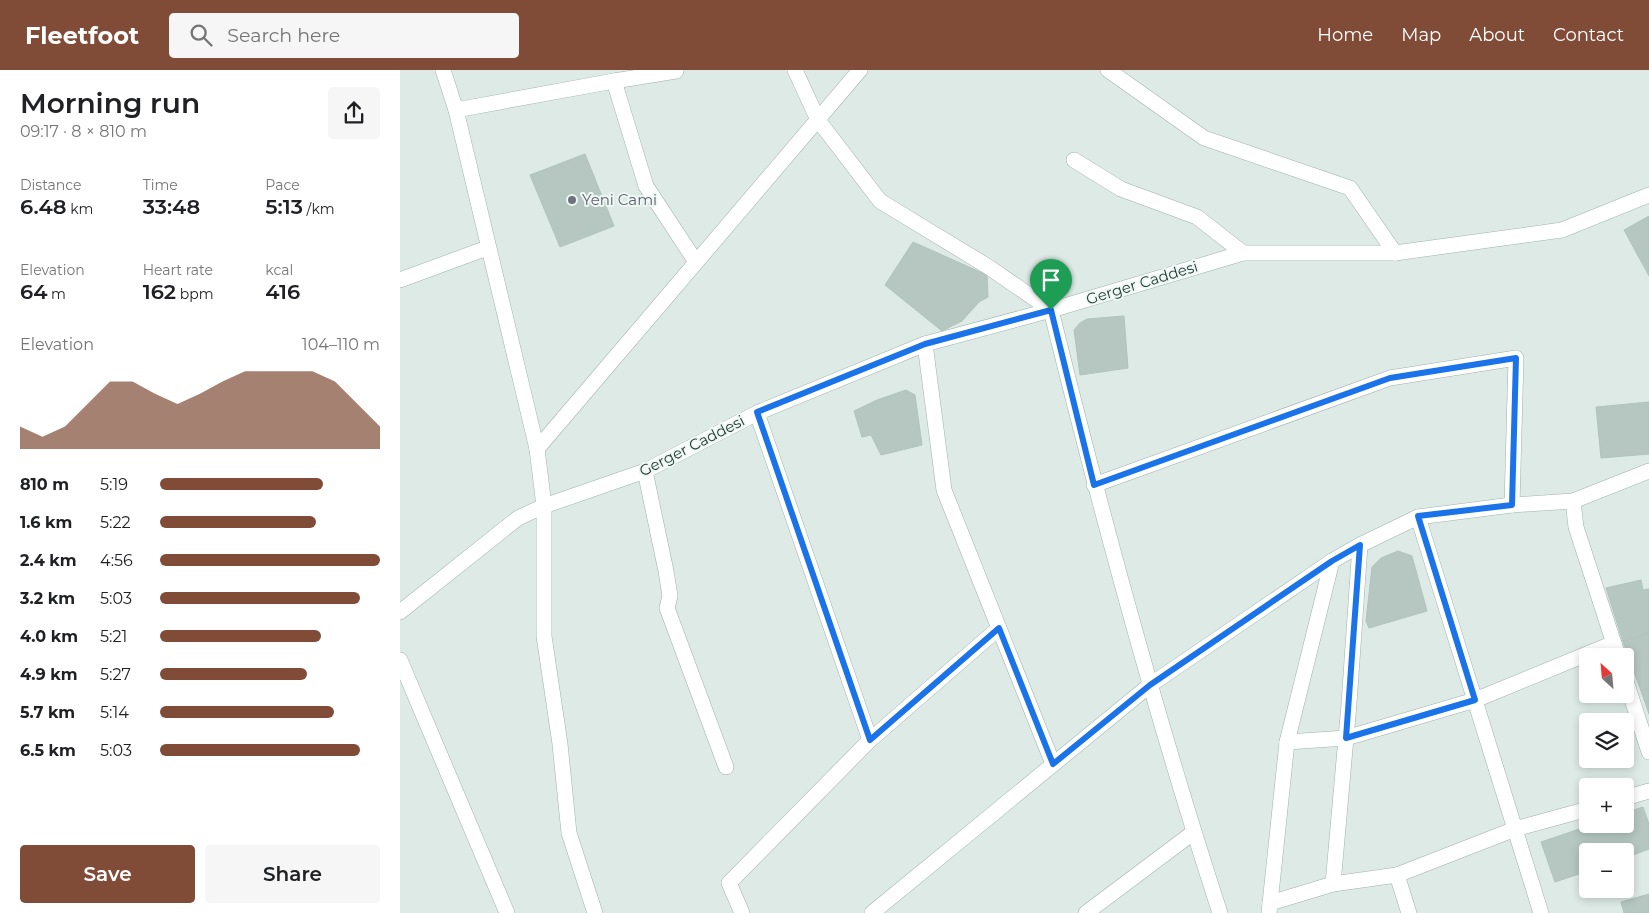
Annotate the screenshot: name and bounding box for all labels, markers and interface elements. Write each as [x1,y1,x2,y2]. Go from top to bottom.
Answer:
search box [169,13,519,58]
text: Fleetfoot [25,21,139,50]
icon: search [187,21,215,49]
text: Search here [227,24,340,47]
text: Home [1317,24,1373,46]
text: Map [1401,24,1441,46]
text: About [1469,24,1525,46]
text: Contact [1553,24,1624,46]
text: Morning run [20,86,200,120]
button: share [328,87,380,139]
text: 09:17 · 8 × 810 m [20,122,147,141]
text: Distance [20,176,82,194]
text: Time [143,176,178,194]
text: Pace [265,176,300,194]
place label: Yeni Cami [582,190,657,209]
text: 6.48 [20,194,67,219]
text: 33:48 [143,194,200,219]
text: 5:13 [265,194,303,219]
marker: Yeni Cami [566,194,578,206]
text: km [67,200,93,218]
text: /km [303,200,335,218]
street label: Gerger Caddesi [1084,256,1200,309]
pin [1030,259,1072,310]
text: Elevation [20,261,85,279]
text: Heart rate [143,261,213,279]
text: kcal [265,261,293,279]
icon: arrive [1037,266,1065,294]
text: 64 [20,279,47,304]
text: 162 [143,279,176,304]
text: 416 [265,279,300,304]
text: m [47,285,66,303]
text: bpm [176,285,214,303]
text: Elevation [20,335,94,354]
text: 104–110 m [302,335,380,354]
street label: Gerger Caddesi [636,411,748,480]
text: 810 m [20,475,69,494]
text: 5:19 [100,475,128,494]
text: 1.6 km [20,513,72,532]
text: 5:22 [100,513,131,532]
text: 2.4 km [20,551,77,570]
text: 4:56 [100,551,133,570]
text: 3.2 km [20,589,75,608]
text: 5:03 [100,589,132,608]
text: 4.0 km [20,627,78,646]
text: 5:21 [100,627,127,646]
north arrow [1579,648,1634,702]
map controls [1579,648,1634,898]
text: 4.9 km [20,665,77,684]
text: 5:27 [100,665,131,684]
text: 5.7 km [20,703,75,722]
text: 5:14 [100,703,129,722]
button: layers [1579,713,1634,768]
text: 6.5 km [20,741,76,760]
text: 5:03 [100,741,132,760]
button: + [1579,778,1634,833]
button: − [1579,843,1634,898]
button: Save [20,845,195,903]
button: Share [205,845,380,903]

